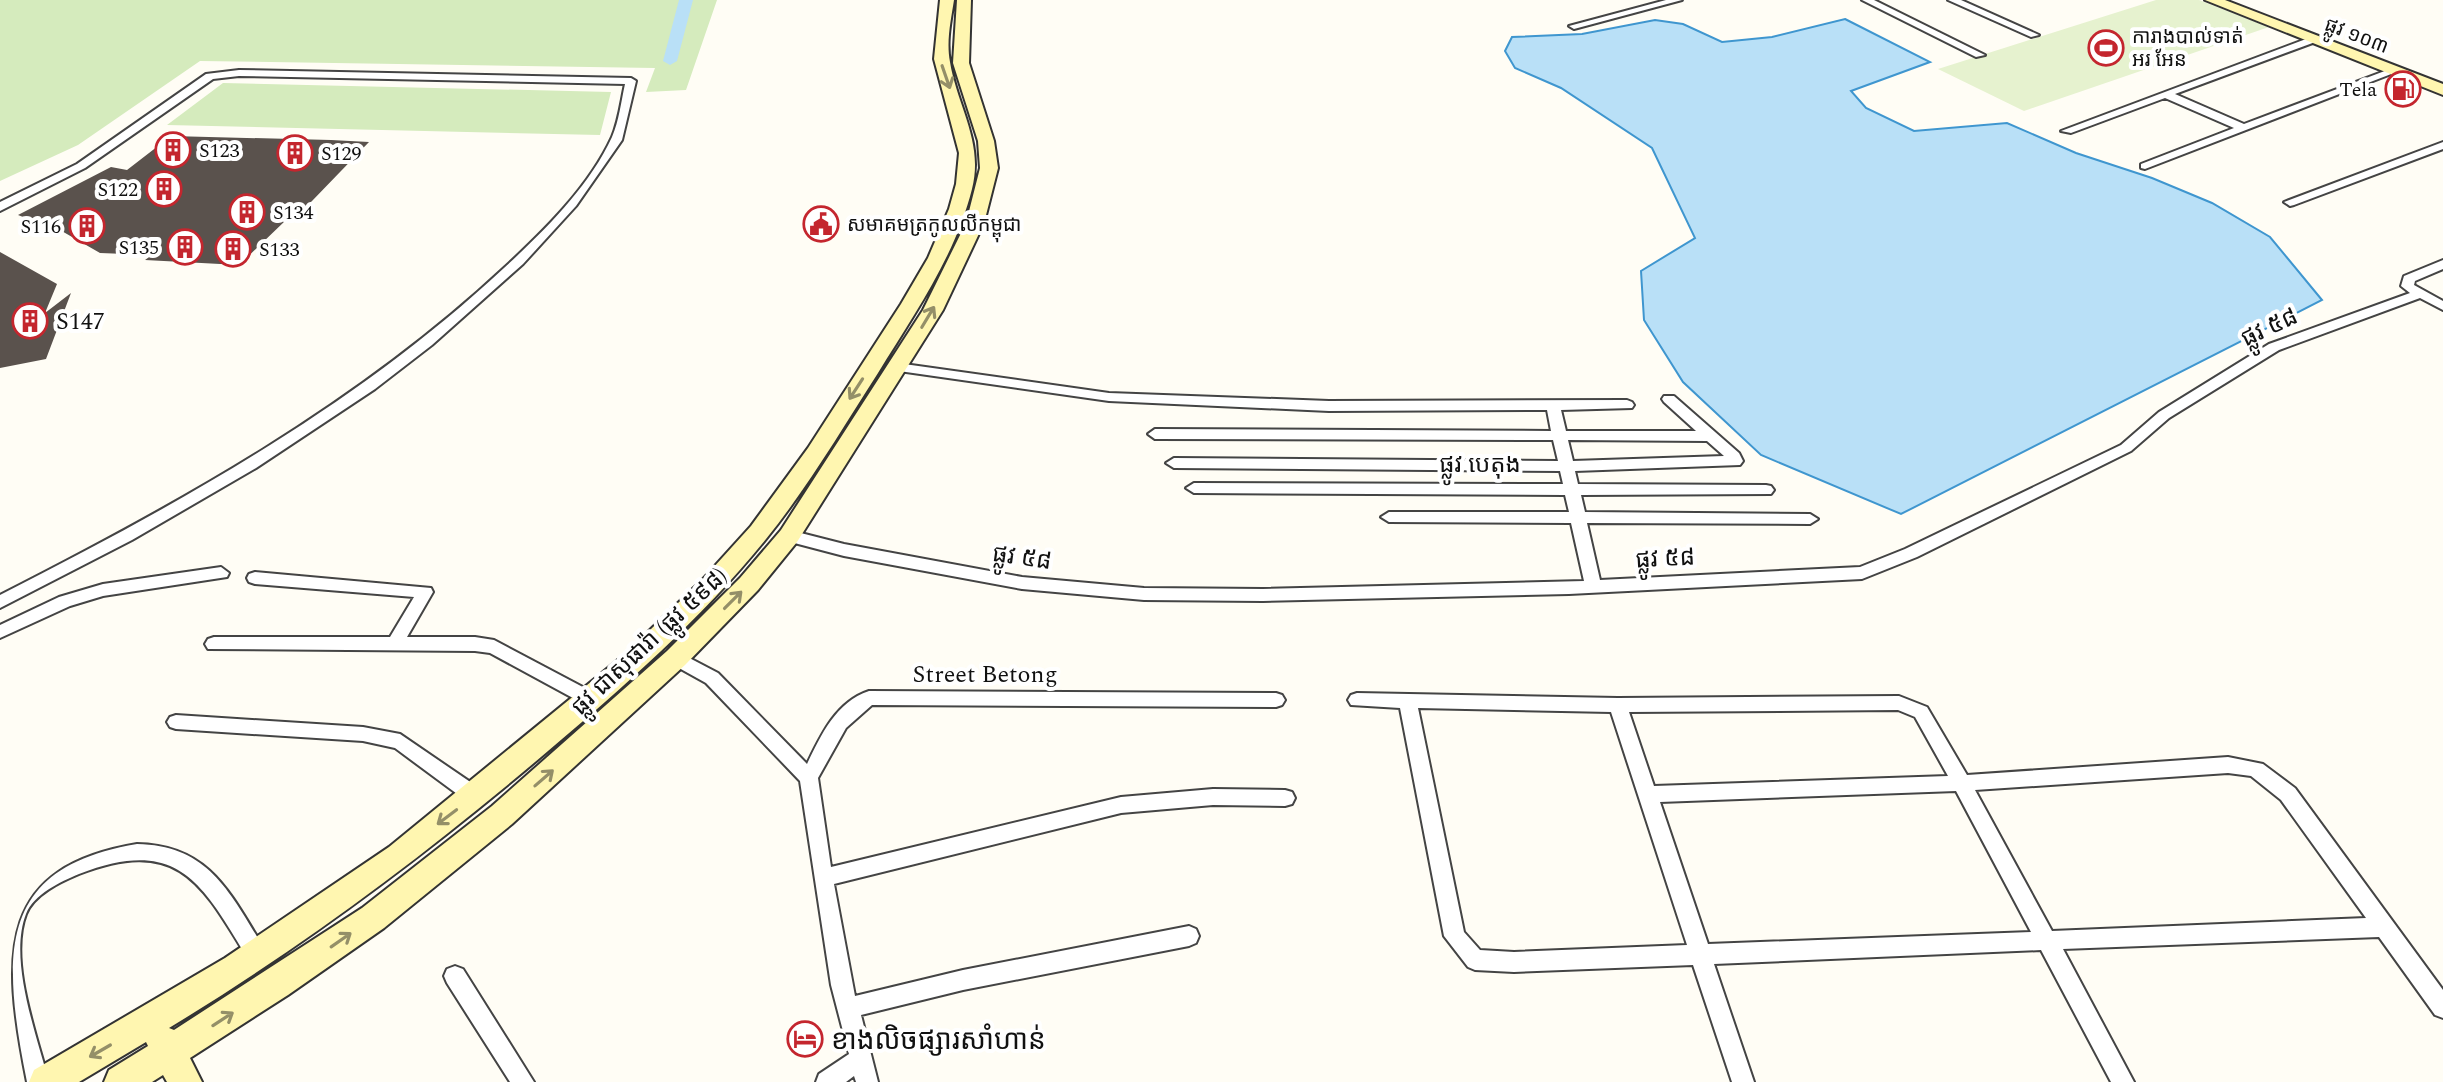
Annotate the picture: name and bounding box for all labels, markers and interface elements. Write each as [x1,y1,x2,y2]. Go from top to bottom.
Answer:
street label: ផ្លូវ ១០៣ [2319,10,2393,65]
place label: ការាងបាល់ទាត់ អរ អែន [2132,22,2244,75]
sports icon: ការាងបាល់ទាត់ អរ អែន [2087,29,2125,67]
one-way arrow [940,64,955,89]
fuel station icon: Tela [2384,70,2422,108]
place label: Tela [2339,75,2377,105]
building icon: S123 [154,131,192,169]
building icon: S129 [276,134,314,172]
place label: S123 [199,136,240,166]
place label: S129 [321,139,362,169]
building icon: S122 [145,170,183,208]
place label: S122 [97,175,138,205]
building icon: S134 [228,193,266,231]
place label: S134 [273,198,314,228]
public building icon: សមាគមត្រកូលលីកម្ពុជា [802,205,840,243]
building icon: S116 [68,207,106,245]
place label: សមាគមត្រកូលលីកម្ពុជា [847,210,1022,243]
place label: S116 [20,212,61,242]
building icon: S135 [166,228,204,266]
building icon: S133 [214,230,252,268]
place label: S135 [118,233,159,263]
place label: S133 [259,235,300,265]
street label: ផ្លូវ ៥៨ [2235,299,2305,360]
building icon: S147 [11,302,49,340]
place label: S147 [56,304,105,340]
one-way arrow [921,306,937,329]
one-way arrow [848,378,865,400]
street label: ផ្លូវ បេតុង [1439,447,1521,486]
street label: ផ្លូវ ៥៨ [989,536,1054,583]
street label: ផ្លូវ ៥៨ [1634,539,1696,582]
street label: ផ្លូវ ជាសុផារ៉ា (ផ្លូវ ៥៩៨) [563,559,738,726]
one-way arrow [723,591,742,610]
street label: Street Betong [912,657,1058,693]
one-way arrow [534,769,554,787]
one-way arrow [437,809,459,826]
one-way arrow [330,932,352,948]
one-way arrow [211,1011,234,1027]
place label: ខាងលិចផ្សារសាំហាន់ [831,1019,1046,1062]
hotel icon: ខាងលិចផ្សារសាំហាន់ [786,1020,824,1058]
one-way arrow [89,1043,112,1059]

